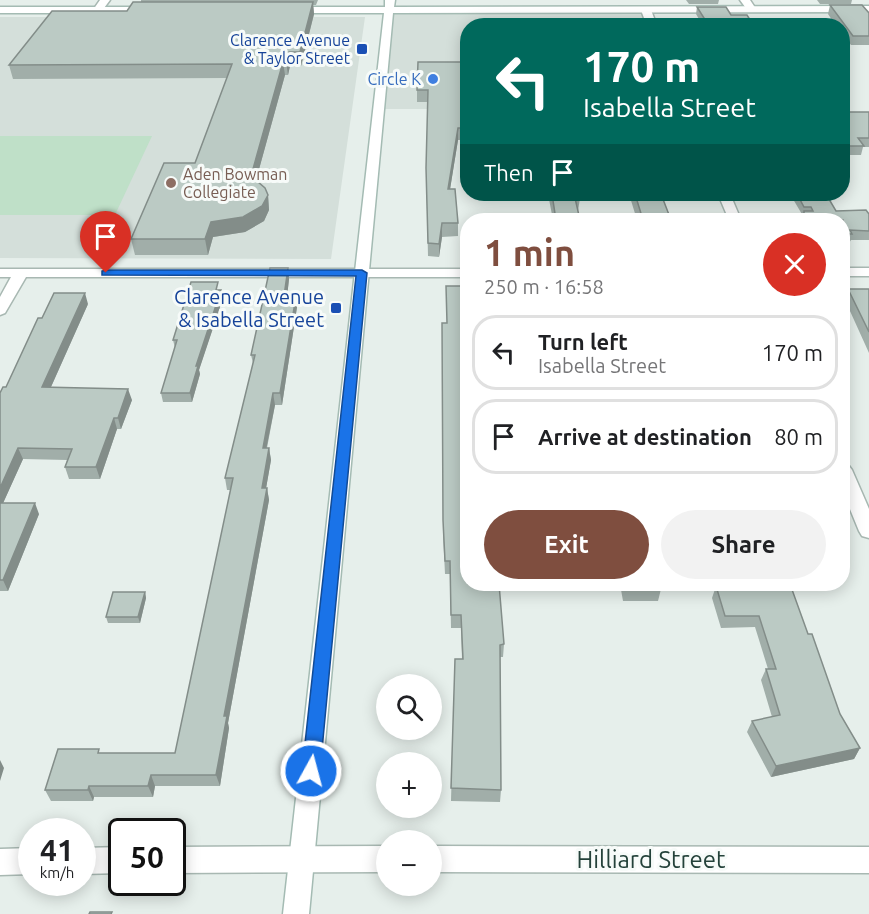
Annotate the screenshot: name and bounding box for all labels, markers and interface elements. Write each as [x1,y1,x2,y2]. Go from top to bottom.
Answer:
place label: Clarence Avenue & Taylor Street [230,31,351,67]
marker: Clarence Avenue & Taylor Street [355,42,369,56]
icon: left [484,42,562,120]
text: 170 m [583,43,700,90]
place label: Circle K [367,70,421,88]
marker: Circle K [426,72,440,86]
text: Isabella Street [583,92,756,122]
icon: arrive [546,156,579,189]
text: Then [484,160,534,185]
place label: Aden Bowman Collegiate [183,165,287,201]
marker: Aden Bowman Collegiate [164,176,178,190]
pin [80,211,131,273]
icon: arrive [89,220,122,253]
text: 1 min [484,232,575,273]
button: close [763,233,826,296]
text: 250 m · 16:58 [484,275,604,298]
place label: Clarence Avenue & Isabella Street [174,285,324,331]
marker: Clarence Avenue & Isabella Street [329,301,343,315]
text: Turn left [538,329,628,354]
icon: left [487,336,520,369]
text: 170 m [762,340,823,365]
text: Isabella Street [538,354,666,377]
icon: arrive [487,420,520,453]
text: Arrive at destination [538,424,752,449]
text: 80 m [774,424,823,449]
button: Exit [484,510,649,579]
button: Share [661,510,826,579]
map controls [376,674,442,896]
button: search [376,674,442,740]
position arrow [279,739,343,803]
button: + [376,752,442,818]
speed limit sign: 50 [108,818,186,896]
button: − [376,830,442,896]
text: 41 [40,833,74,867]
street label: Hilliard Street [577,846,726,873]
text: km/h [40,864,74,881]

